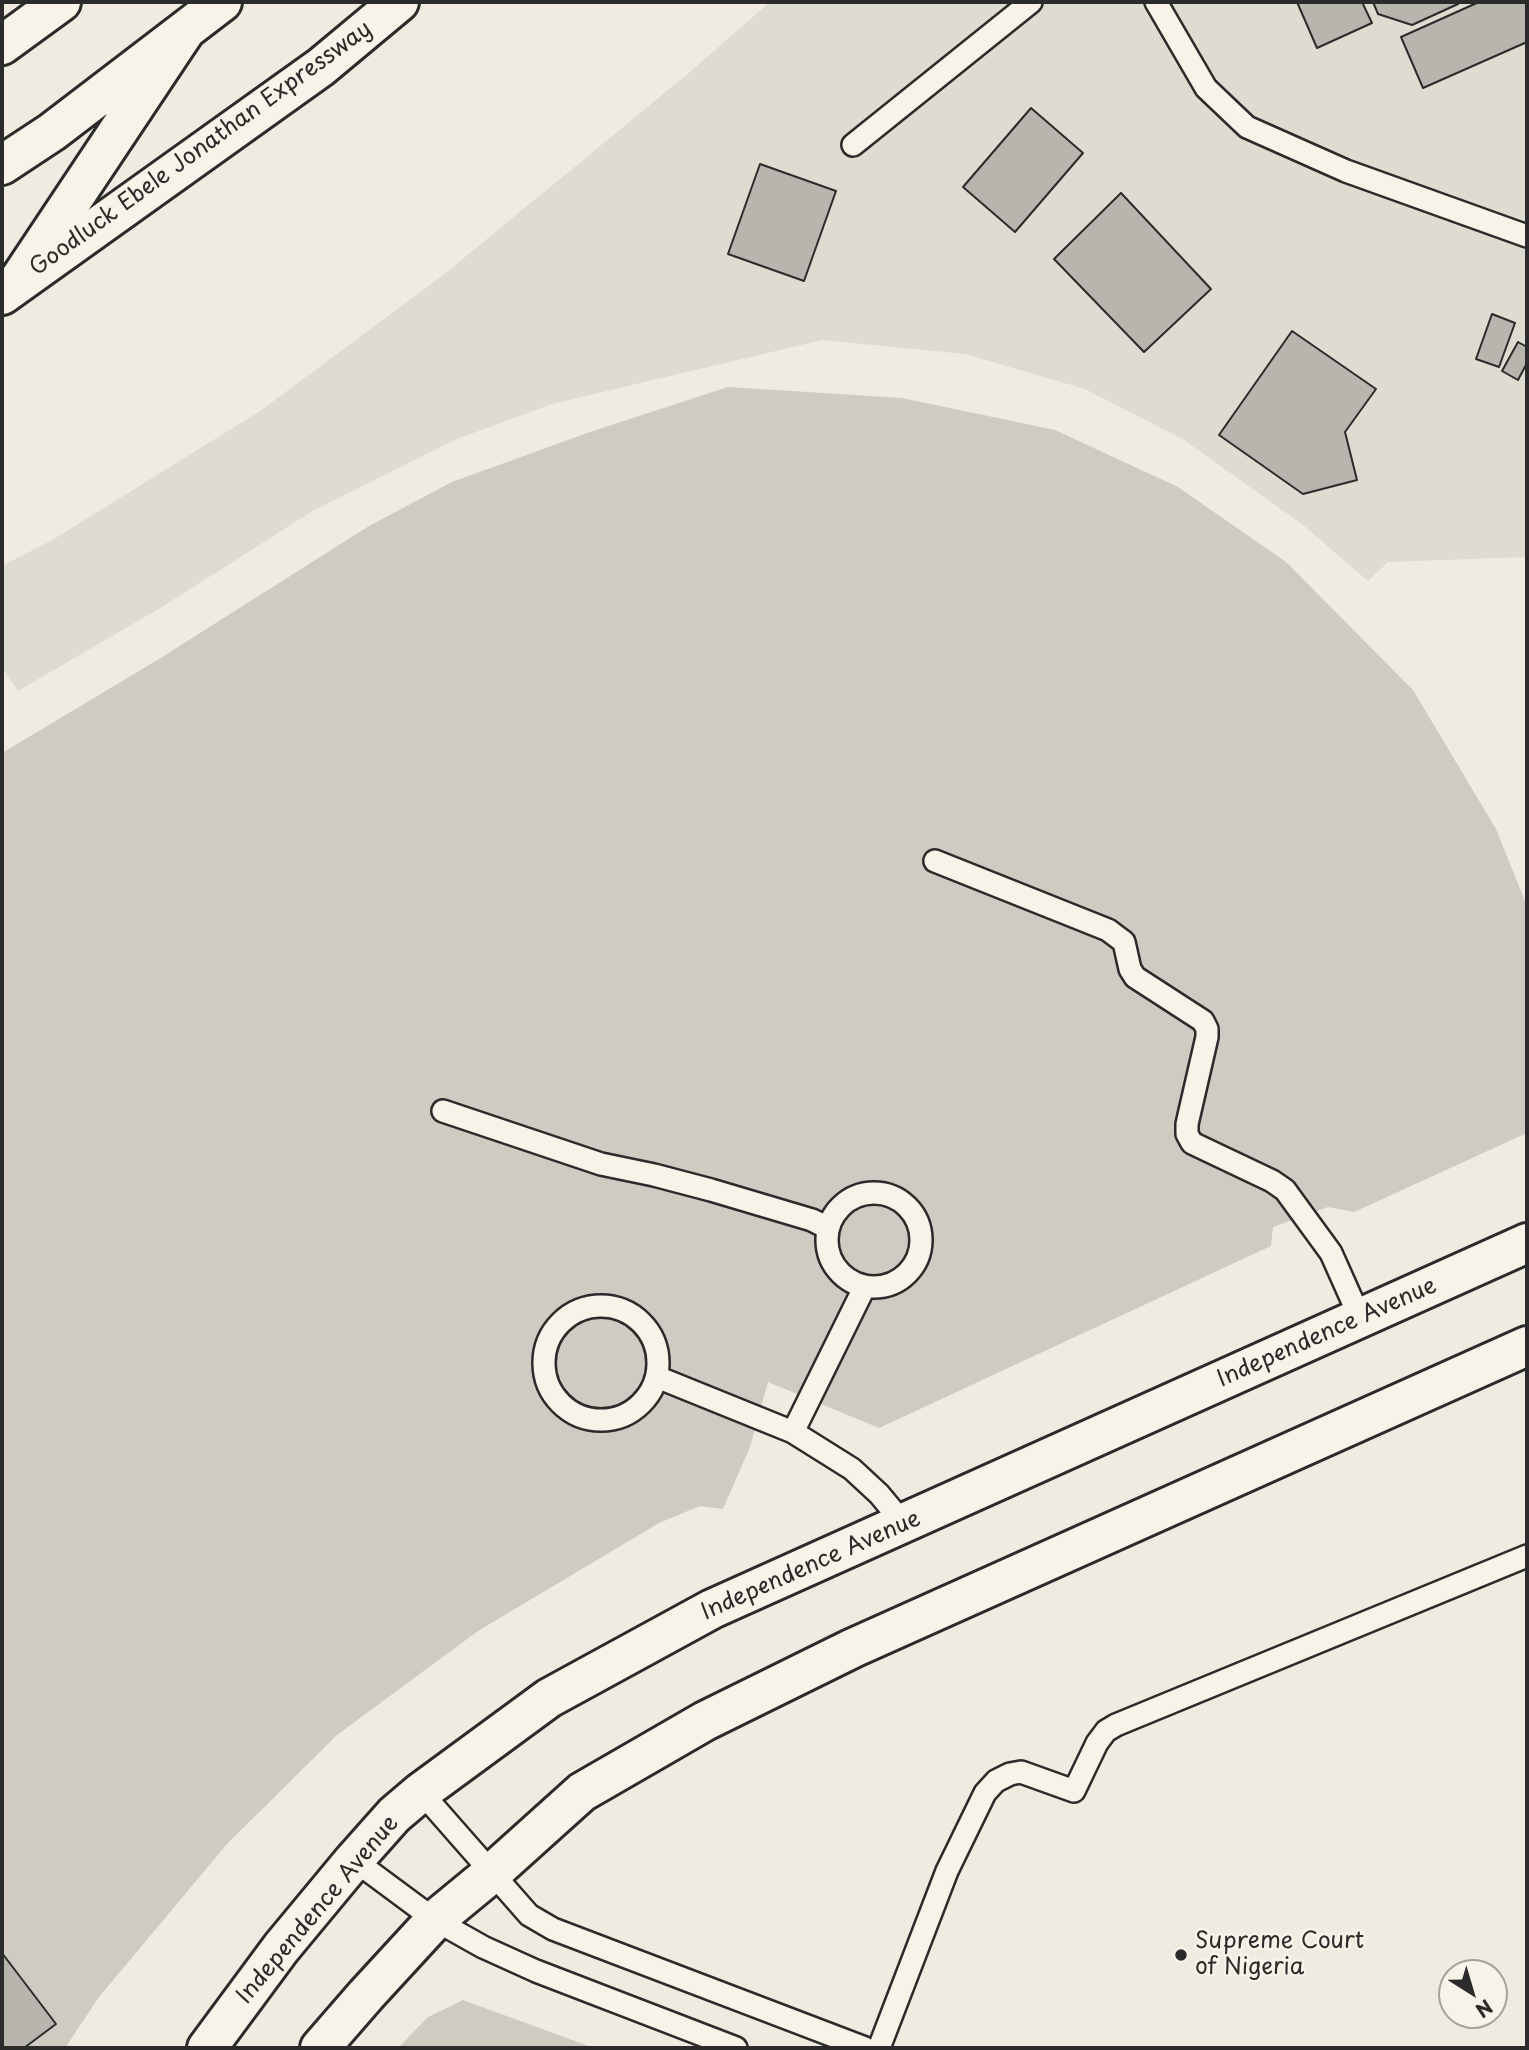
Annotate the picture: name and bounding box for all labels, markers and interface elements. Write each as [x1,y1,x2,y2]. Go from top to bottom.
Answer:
street label: Goodluck Ebele Jonathan Expressway [25,16,377,282]
street label: Independence Avenue [1213,1272,1441,1394]
street label: Independence Avenue [697,1505,925,1627]
street label: Independence Avenue [231,1810,405,2010]
place label: Supreme Court of Nigeria [1195,1928,1364,1982]
marker: Supreme Court of Nigeria [1173,1947,1189,1963]
north arrow [1438,1959,1508,2029]
text: N [1470,1993,1499,2025]

